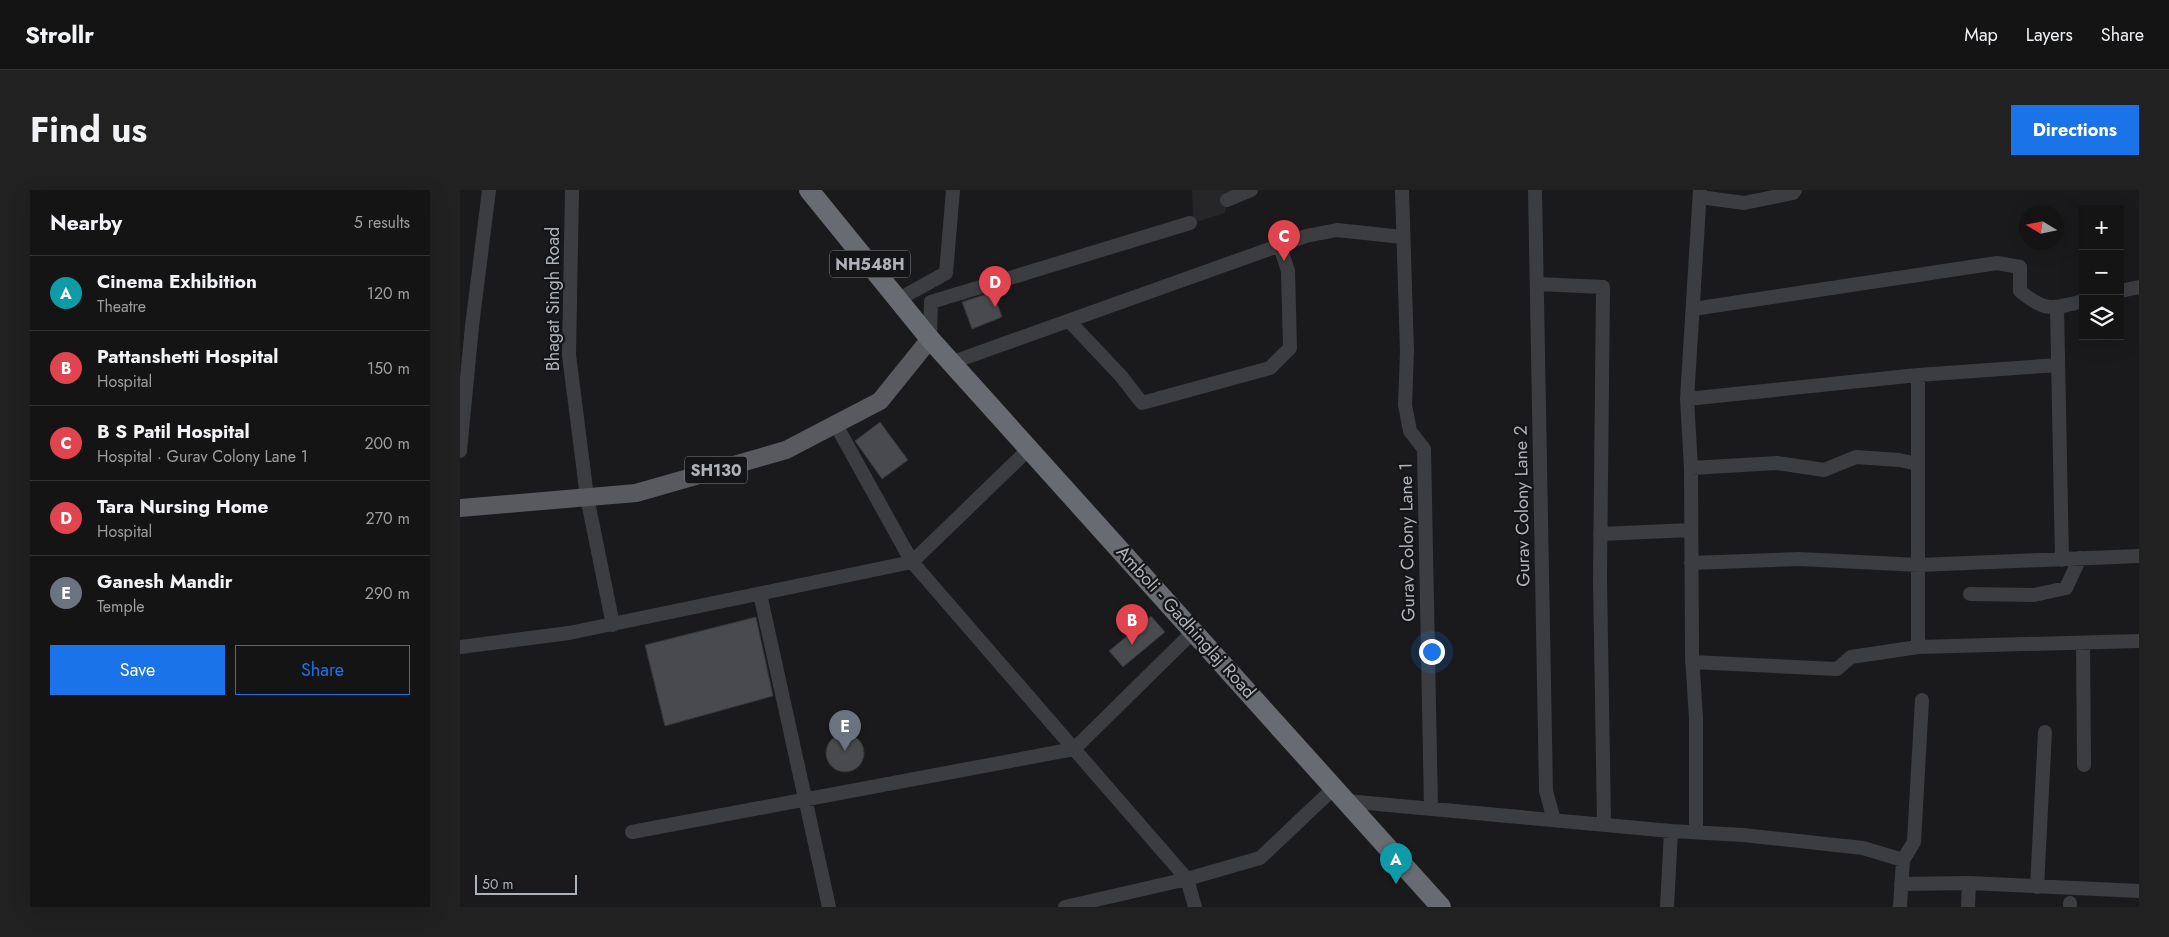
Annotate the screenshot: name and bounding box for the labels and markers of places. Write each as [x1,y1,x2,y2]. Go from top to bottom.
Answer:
pin: C [1268,220,1300,261]
pin: D [979,266,1011,307]
pin: B [1116,604,1148,645]
pin: E [829,710,861,751]
pin: A [1380,843,1412,884]

